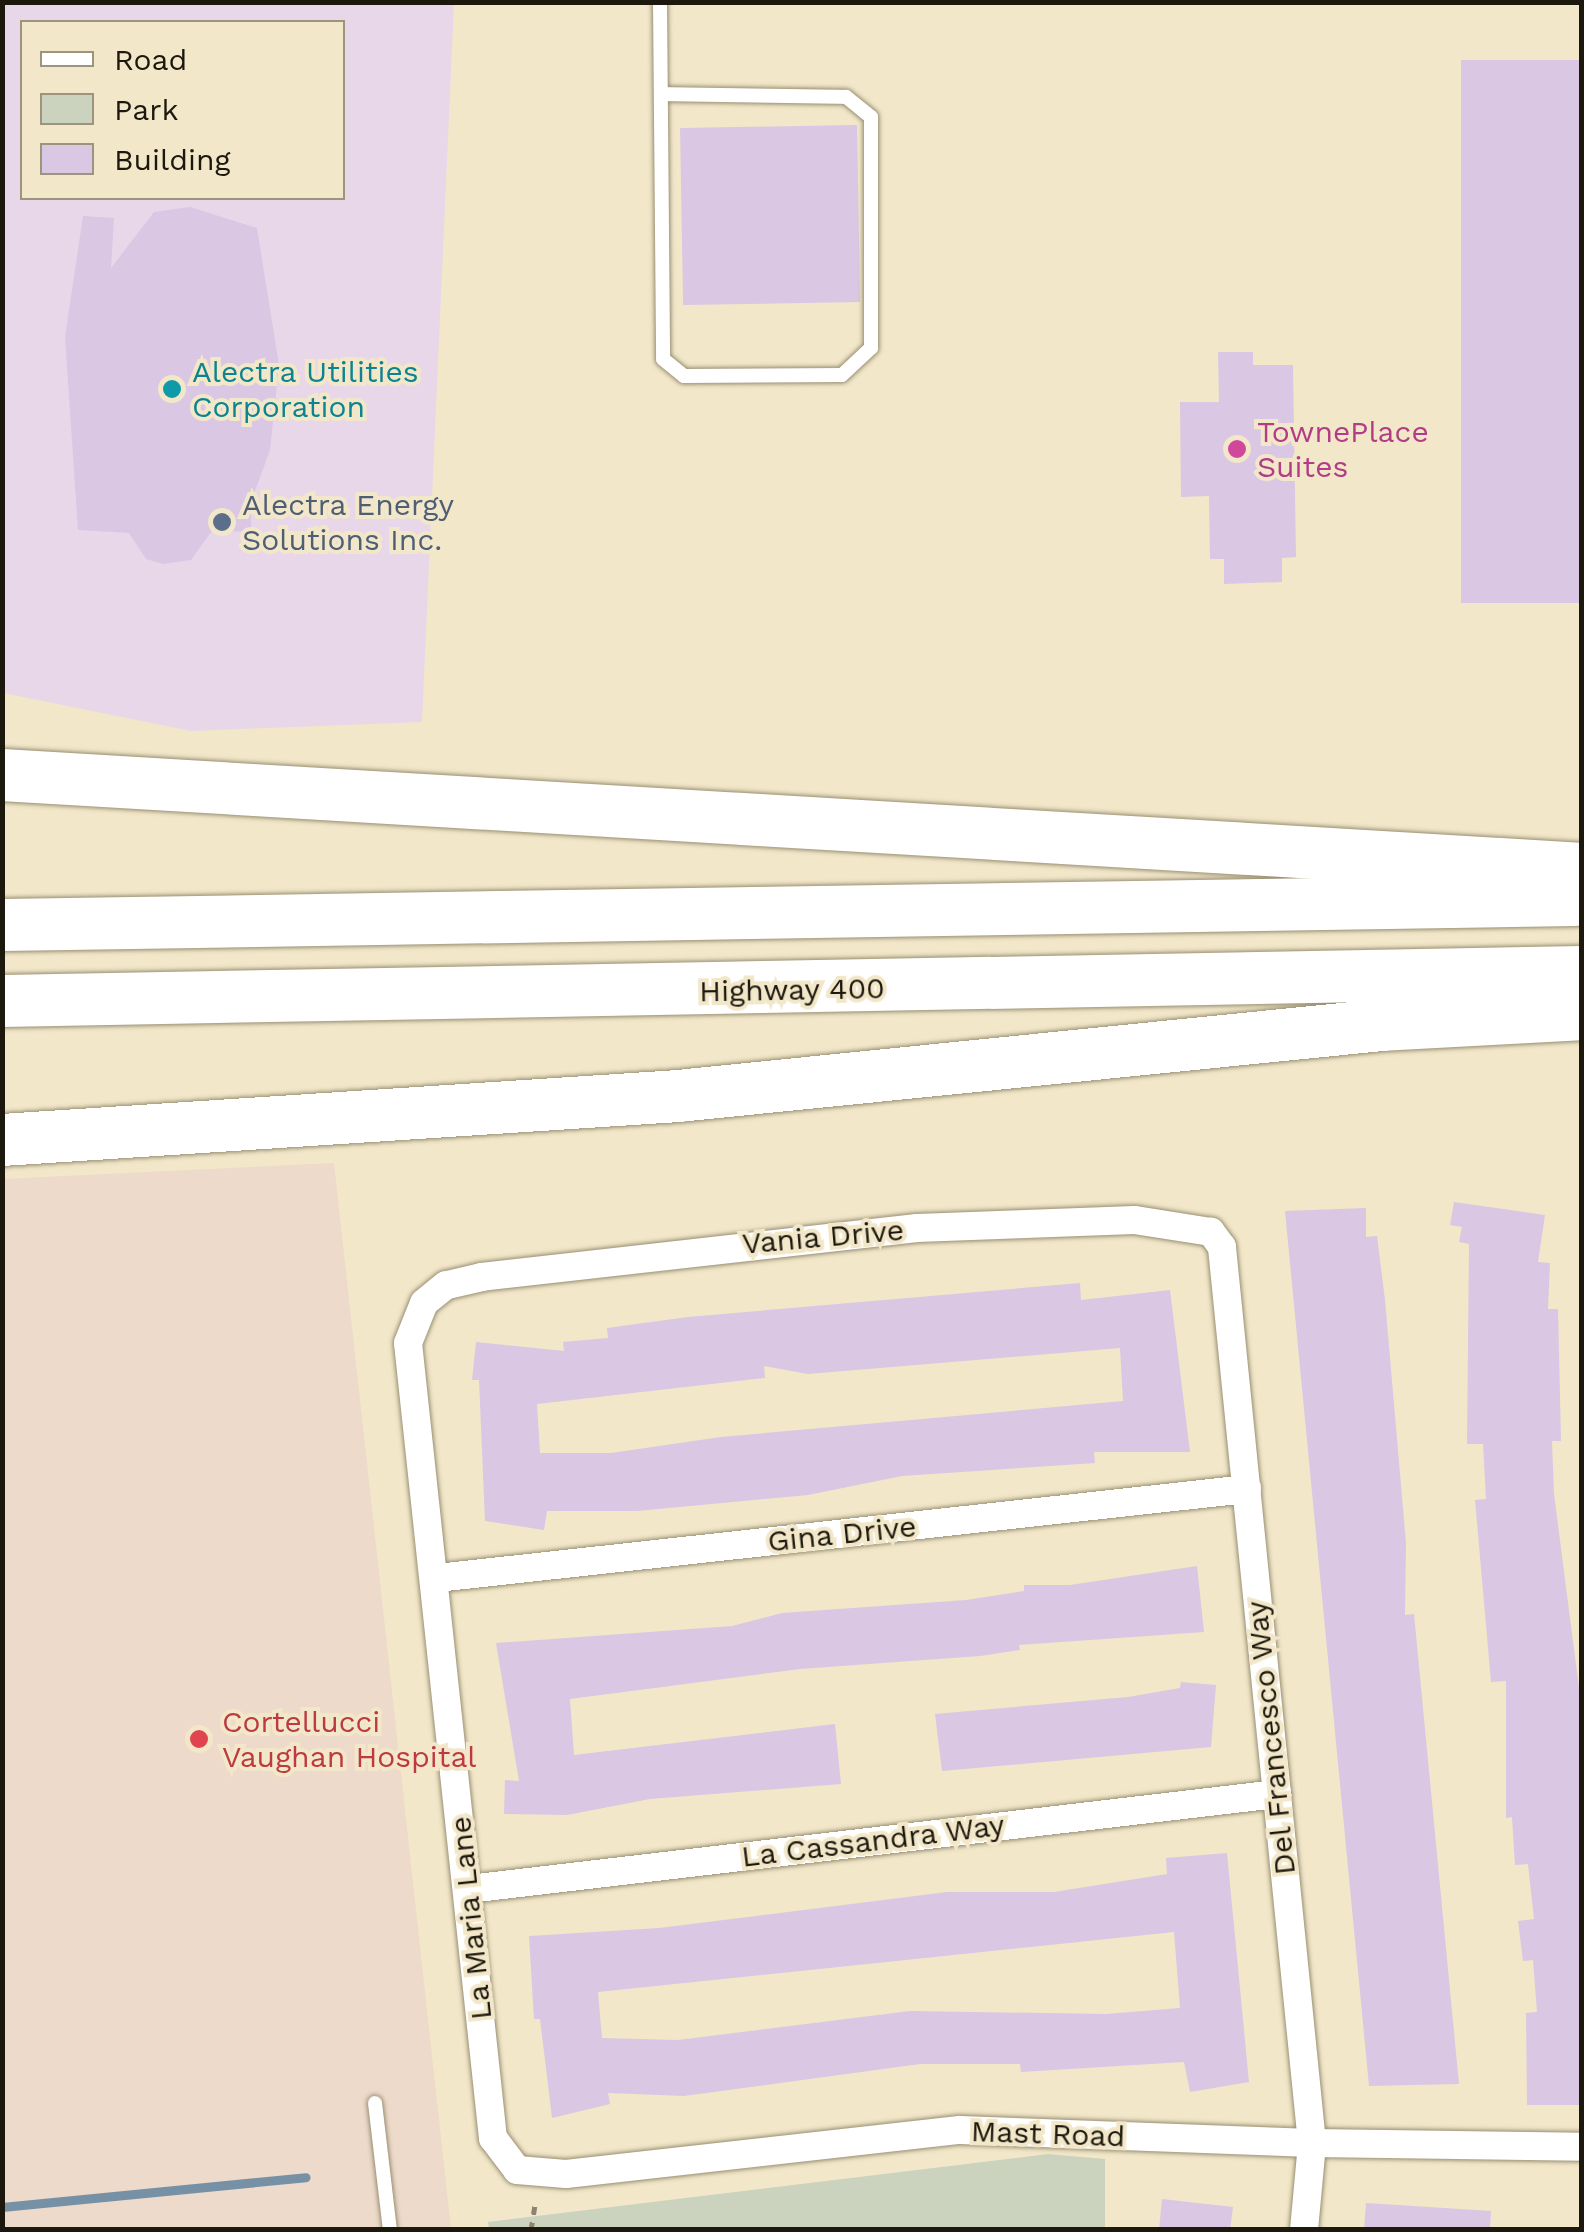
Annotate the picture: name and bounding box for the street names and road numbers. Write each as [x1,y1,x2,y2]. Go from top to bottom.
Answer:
street label: Highway 400 [698,970,886,1010]
street label: Vania Drive [740,1212,906,1262]
street label: Gina Drive [765,1508,919,1560]
street label: Del Francesco Way [1239,1598,1303,1878]
street label: La Cassandra Way [738,1807,1008,1875]
street label: La Maria Lane [442,1814,500,2022]
street label: Mast Road [970,2113,1126,2155]

